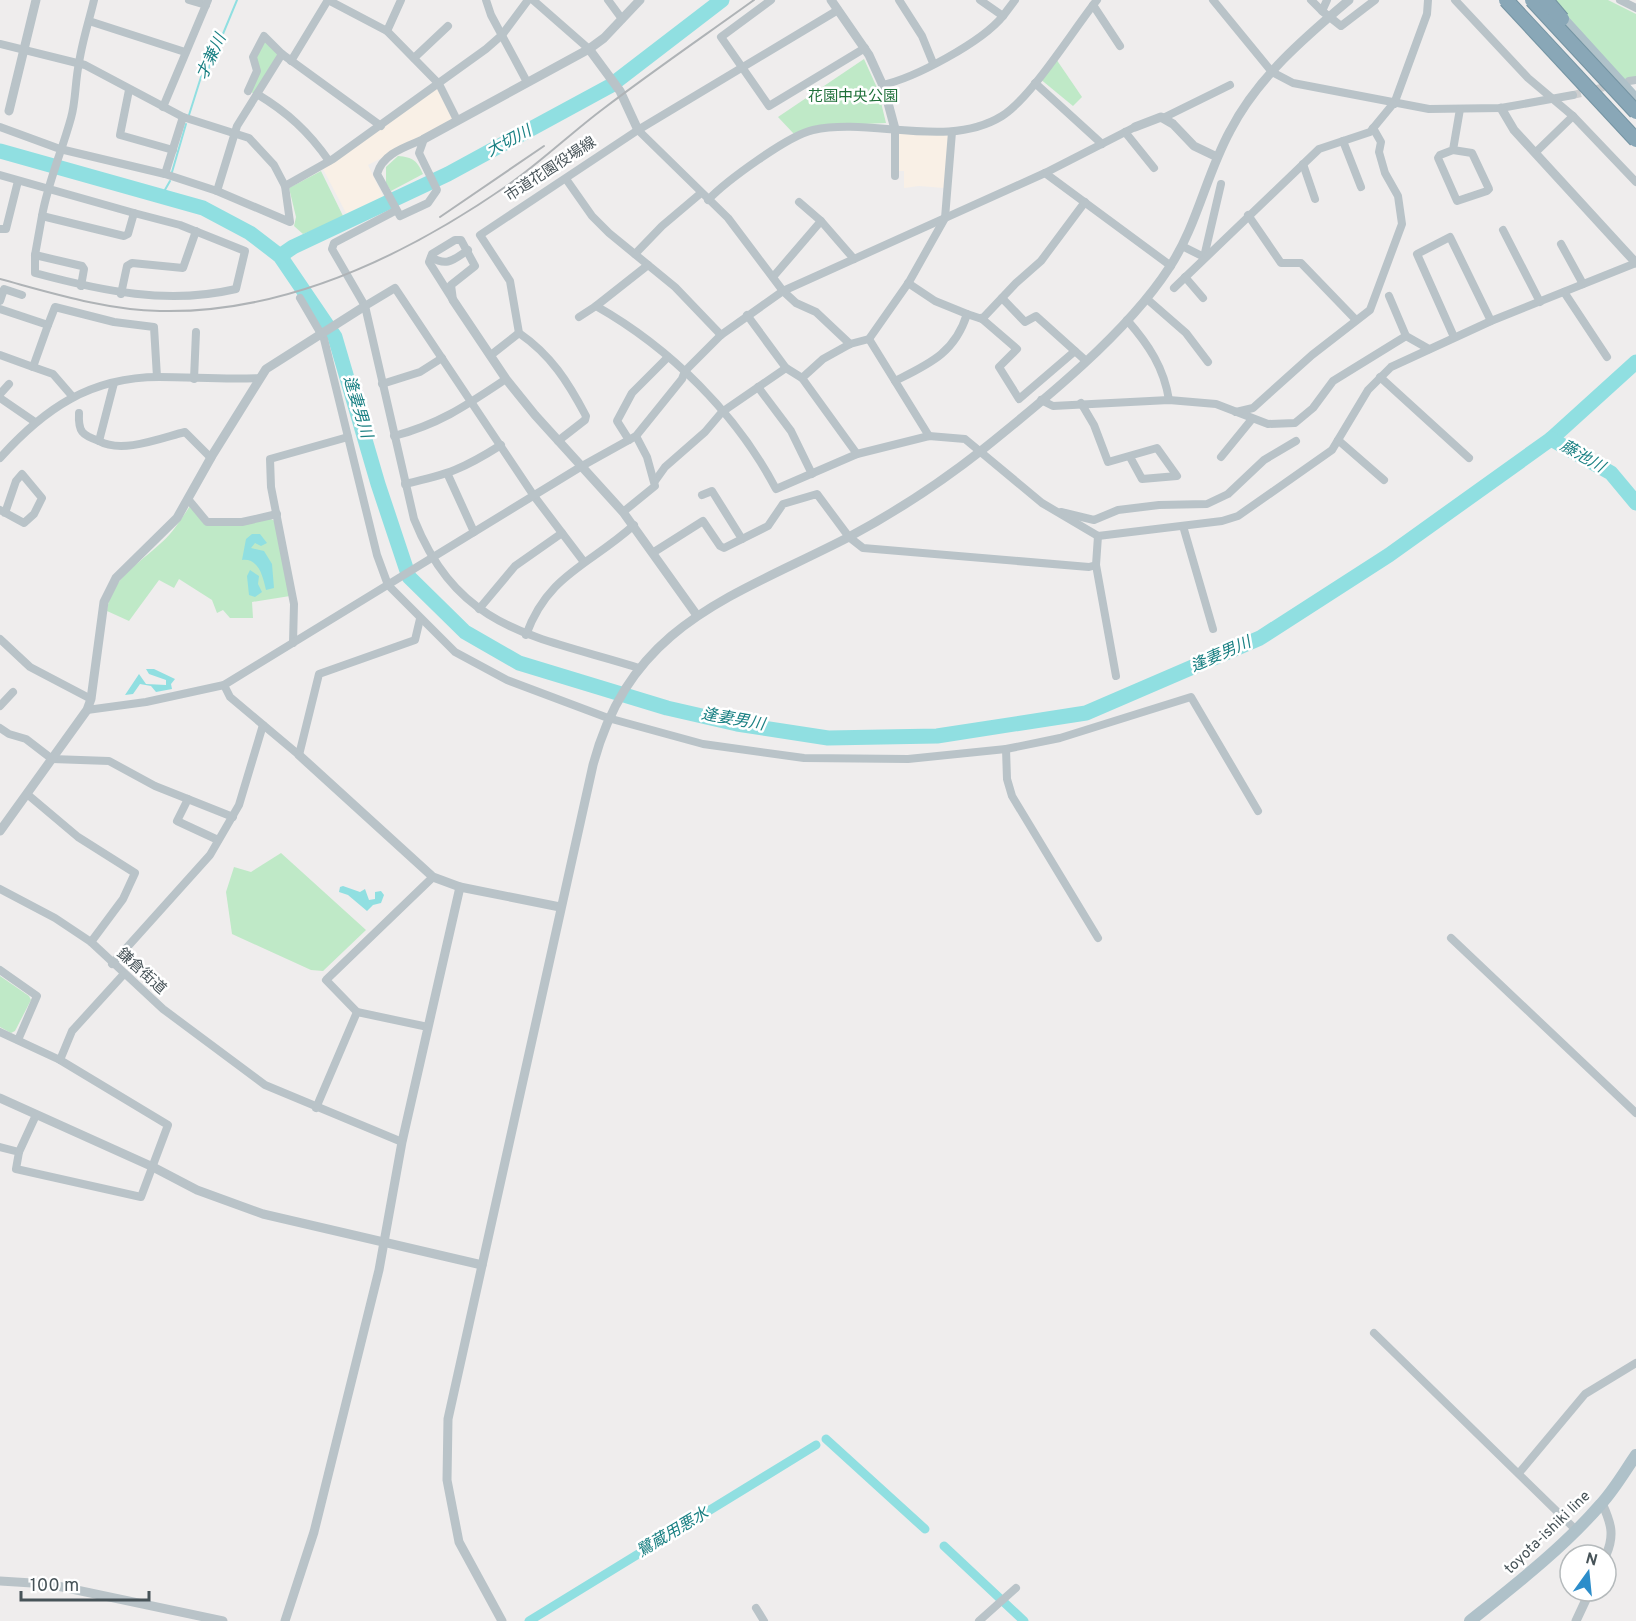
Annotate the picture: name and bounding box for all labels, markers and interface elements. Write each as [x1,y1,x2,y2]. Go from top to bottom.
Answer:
water label: 才兼川 [193,29,232,83]
park label: 花園中央公園 [808,88,898,107]
water label: 大切川 [483,121,537,162]
street label: 市道花園役場線 [502,133,600,207]
water label: 逢妻男川 [338,373,377,442]
water label: 藤池川 [1556,436,1610,479]
water label: 逢妻男川 [1188,632,1256,677]
water label: 逢妻男川 [700,705,768,736]
street label: 鎌倉街道 [112,944,170,999]
street label: toyota-ishiki line [1501,1487,1595,1579]
water label: 鷺蔵用悪水 [634,1503,714,1562]
north arrow [1558,1543,1618,1603]
text: N [1583,1549,1600,1572]
scale bar [21,1564,148,1602]
text: 100 m [30,1575,79,1598]

